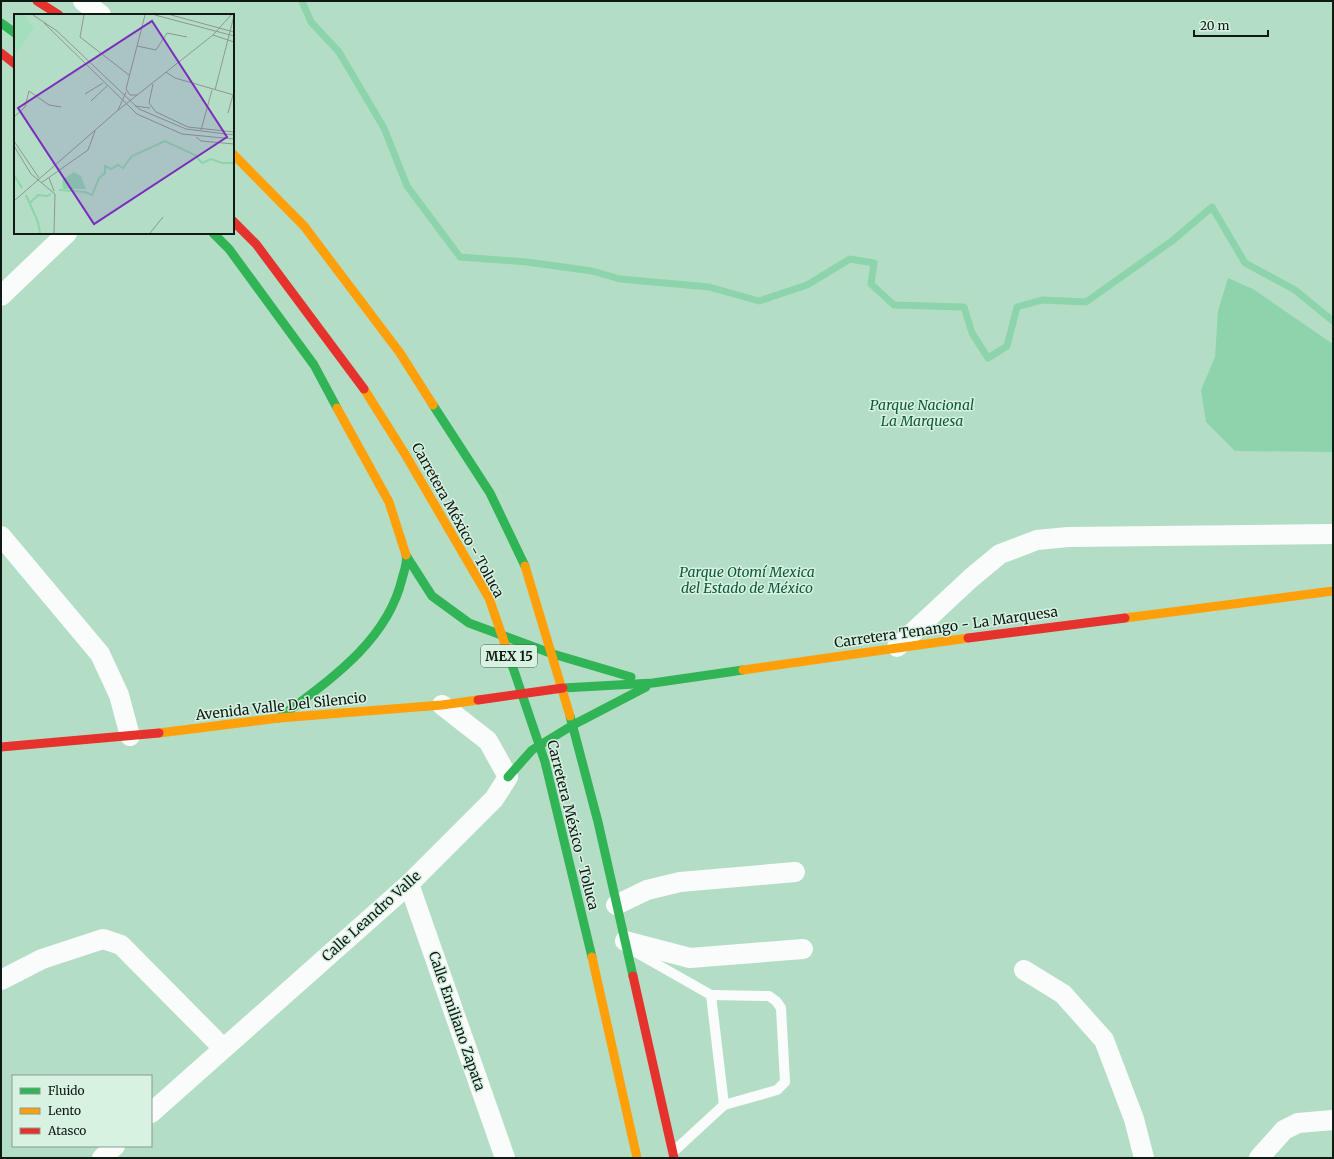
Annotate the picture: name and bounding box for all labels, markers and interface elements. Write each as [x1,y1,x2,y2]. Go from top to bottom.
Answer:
scale bar [1194,12,1268,38]
inset map [14,14,234,234]
text: 20 m [1200,18,1229,33]
park label: Parque Nacional La Marquesa [870,396,974,430]
street label: Carretera México - Toluca [408,439,508,601]
park label: Parque Otomí Mexica del Estado de México [679,563,815,597]
street label: Carretera Tenango - La Marquesa [833,602,1060,652]
road number: MEX 15 [481,645,537,667]
street label: Avenida Valle Del Silencio [194,688,367,724]
street label: Carretera México - Toluca [543,738,603,912]
street label: Calle Leandro Valle [318,867,424,965]
street label: Calle Emiliano Zapata [425,949,489,1094]
legend [12,1075,152,1147]
text: Fluido [48,1083,85,1098]
text: Lento [48,1103,81,1118]
text: Atasco [47,1123,86,1138]

